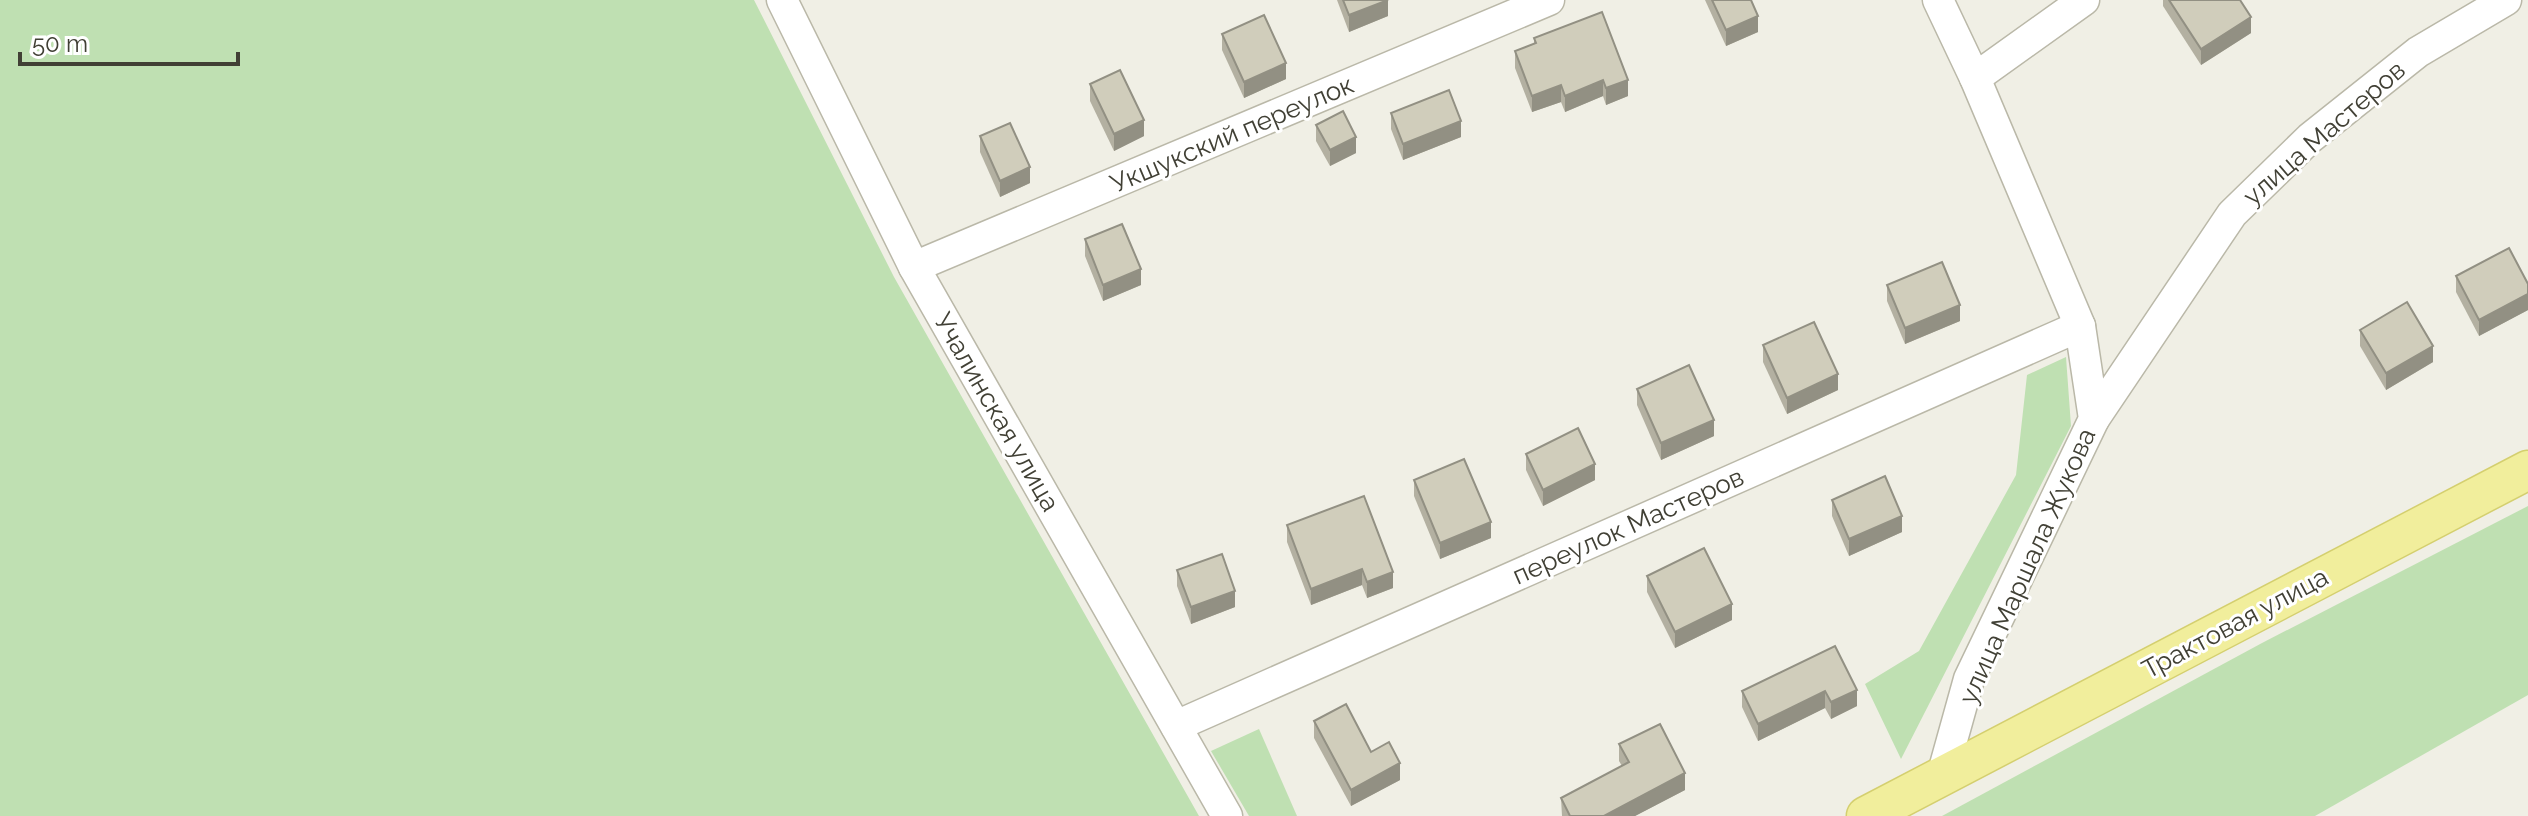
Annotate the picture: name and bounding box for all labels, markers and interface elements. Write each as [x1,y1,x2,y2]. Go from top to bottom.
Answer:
scale bar [20,16,238,66]
text: 50 m [32,29,88,58]
street label: улица Мастеров [2237,55,2411,211]
street label: Укшукский переулок [1106,69,1358,199]
street label: Учалинская улица [928,308,1066,516]
street label: улица Маршала Жукова [1953,423,2101,709]
street label: переулок Мастеров [1508,462,1748,590]
street label: Трактовая улица [2137,561,2333,685]

